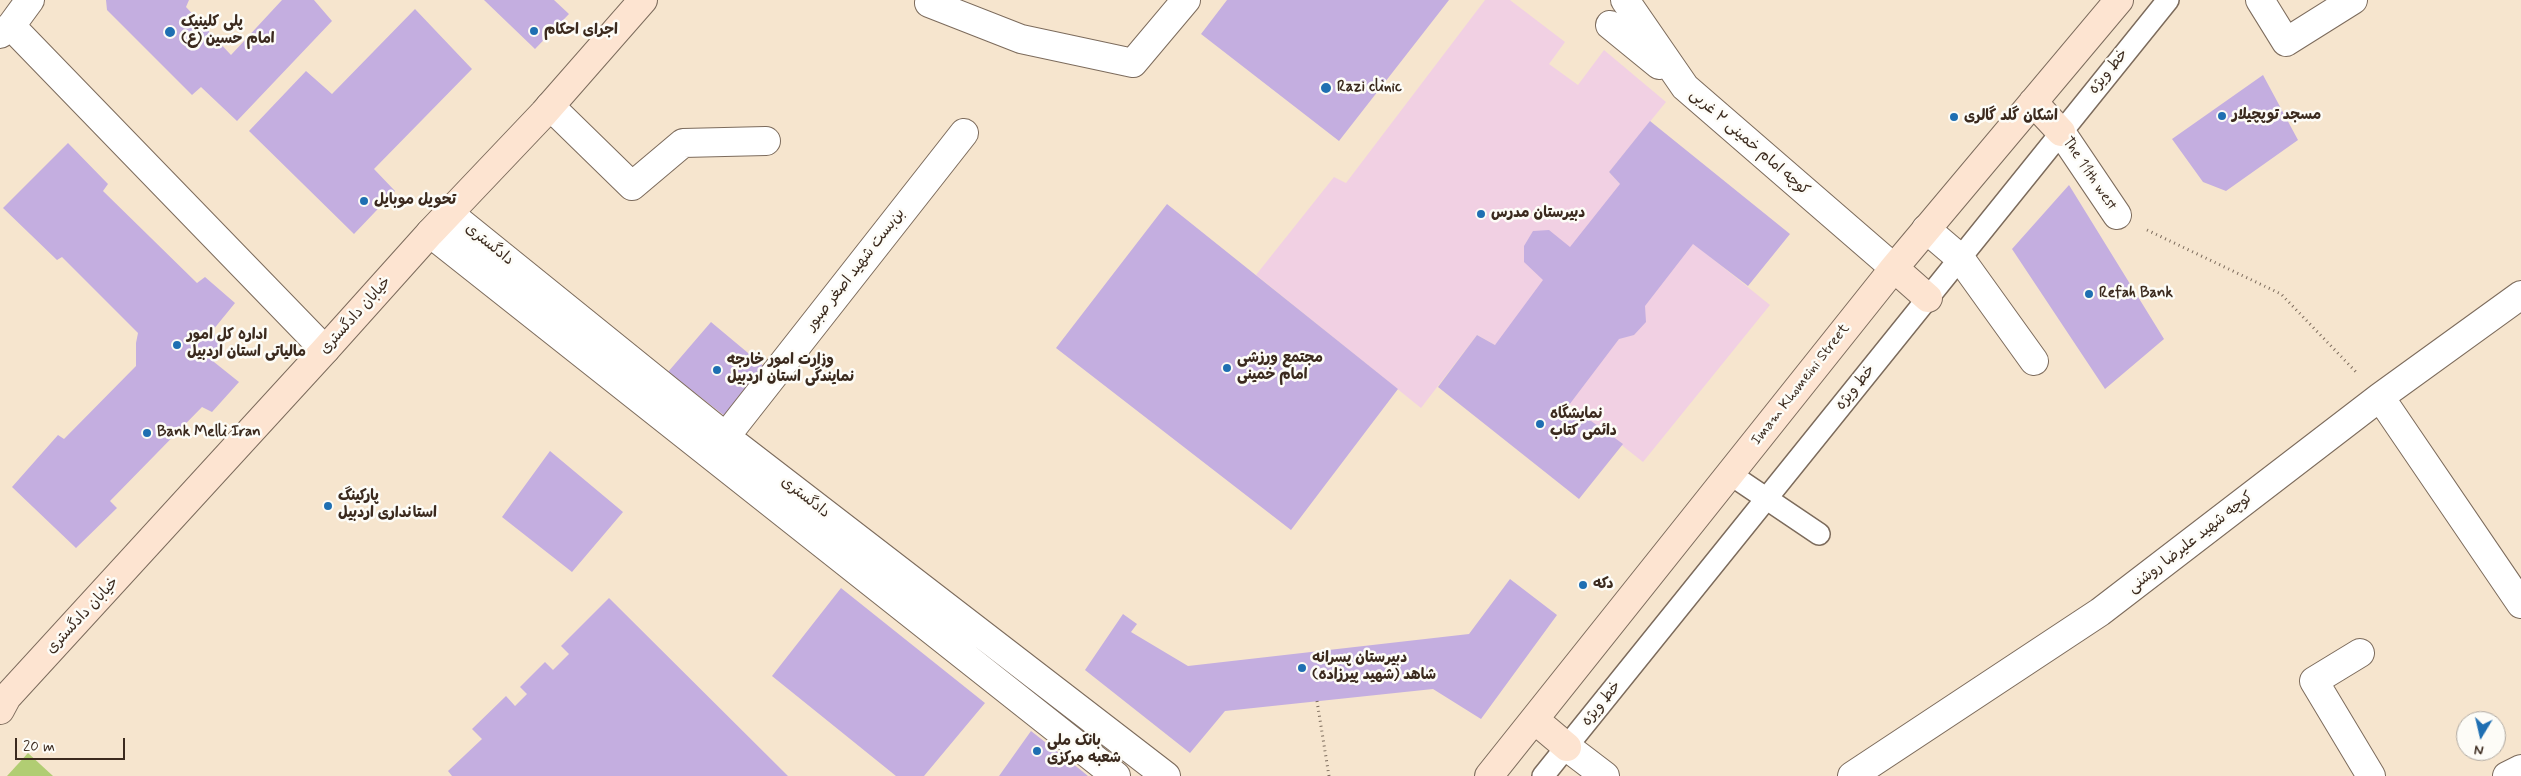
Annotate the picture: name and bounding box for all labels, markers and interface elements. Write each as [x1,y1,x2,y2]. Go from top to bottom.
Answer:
place label: پلی کلینیک امام حسین (ع) [181,14,275,49]
place label: اجرای احکام [544,22,618,40]
marker: پلی کلینیک امام حسین (ع) [163,25,177,39]
marker: اجرای احکام [528,25,540,37]
street label: خط ویژه [2085,46,2133,98]
place label: Razi clinic [1337,79,1402,97]
marker: Razi clinic [1319,81,1333,95]
street label: کوچه امام خمینی ۲ غربی [1685,86,1813,200]
place label: مسجد توپچیلار [2232,107,2321,125]
place label: اشکان گلد گالری [1964,108,2058,126]
marker: مسجد توپچیلار [2216,110,2228,122]
marker: اشکان گلد گالری [1948,111,1960,123]
street label: The 11th west [2058,134,2120,214]
place label: تحویل موبایل [374,192,456,210]
marker: تحویل موبایل [358,195,370,207]
street label: بن‌بست شهید اصغر صبور [803,205,909,335]
place label: دبیرستان مدرس [1491,205,1585,223]
marker: دبیرستان مدرس [1475,208,1487,220]
street label: دادگستری [461,220,517,270]
street label: خیابان دادگستری [316,273,396,359]
place label: Refah Bank [2099,285,2173,303]
marker: Refah Bank [2083,288,2095,300]
street label: Imam Khomeini Street [1748,321,1854,449]
place label: اداره کل امور مالیاتی استان اردبیل [187,327,306,362]
marker: اداره کل امور مالیاتی استان اردبیل [171,339,183,351]
place label: مجتمع ورزشی امام خمینی [1237,350,1323,385]
place label: وزارت امور خارجه نمایندگی استان اردبیل [727,352,854,387]
marker: مجتمع ورزشی امام خمینی [1221,362,1233,374]
street label: خط ویژه [1832,362,1880,414]
marker: وزارت امور خارجه نمایندگی استان اردبیل [711,364,723,376]
place label: نمایشگاه دائمی کتاب [1550,406,1617,441]
marker: نمایشگاه دائمی کتاب [1534,418,1546,430]
place label: Bank Melli Iran [157,424,261,442]
marker: Bank Melli Iran [141,427,153,439]
street label: دادگستری [777,473,833,523]
place label: پارکینگ استانداری اردبیل [338,488,437,523]
street label: کوچه شهید علیرضا روشنی [2125,488,2257,598]
marker: پارکینگ استانداری اردبیل [322,500,334,512]
street label: خیابان دادگستری [43,574,123,658]
place label: دکه [1593,576,1613,594]
marker: دکه [1577,579,1589,591]
place label: دبیرستان پسرانه شاهد (شهید پیرزاده) [1312,650,1436,685]
marker: دبیرستان پسرانه شاهد (شهید پیرزاده) [1296,662,1308,674]
street label: خط ویژه [1578,678,1626,730]
north arrow [2456,711,2506,761]
scale bar [18,728,128,760]
place label: بانک ملی شعبه مرکزی [1047,733,1121,768]
text: 20 m [23,737,55,757]
text: N [2473,740,2485,759]
marker: بانک ملی شعبه مرکزی [1031,745,1043,757]

